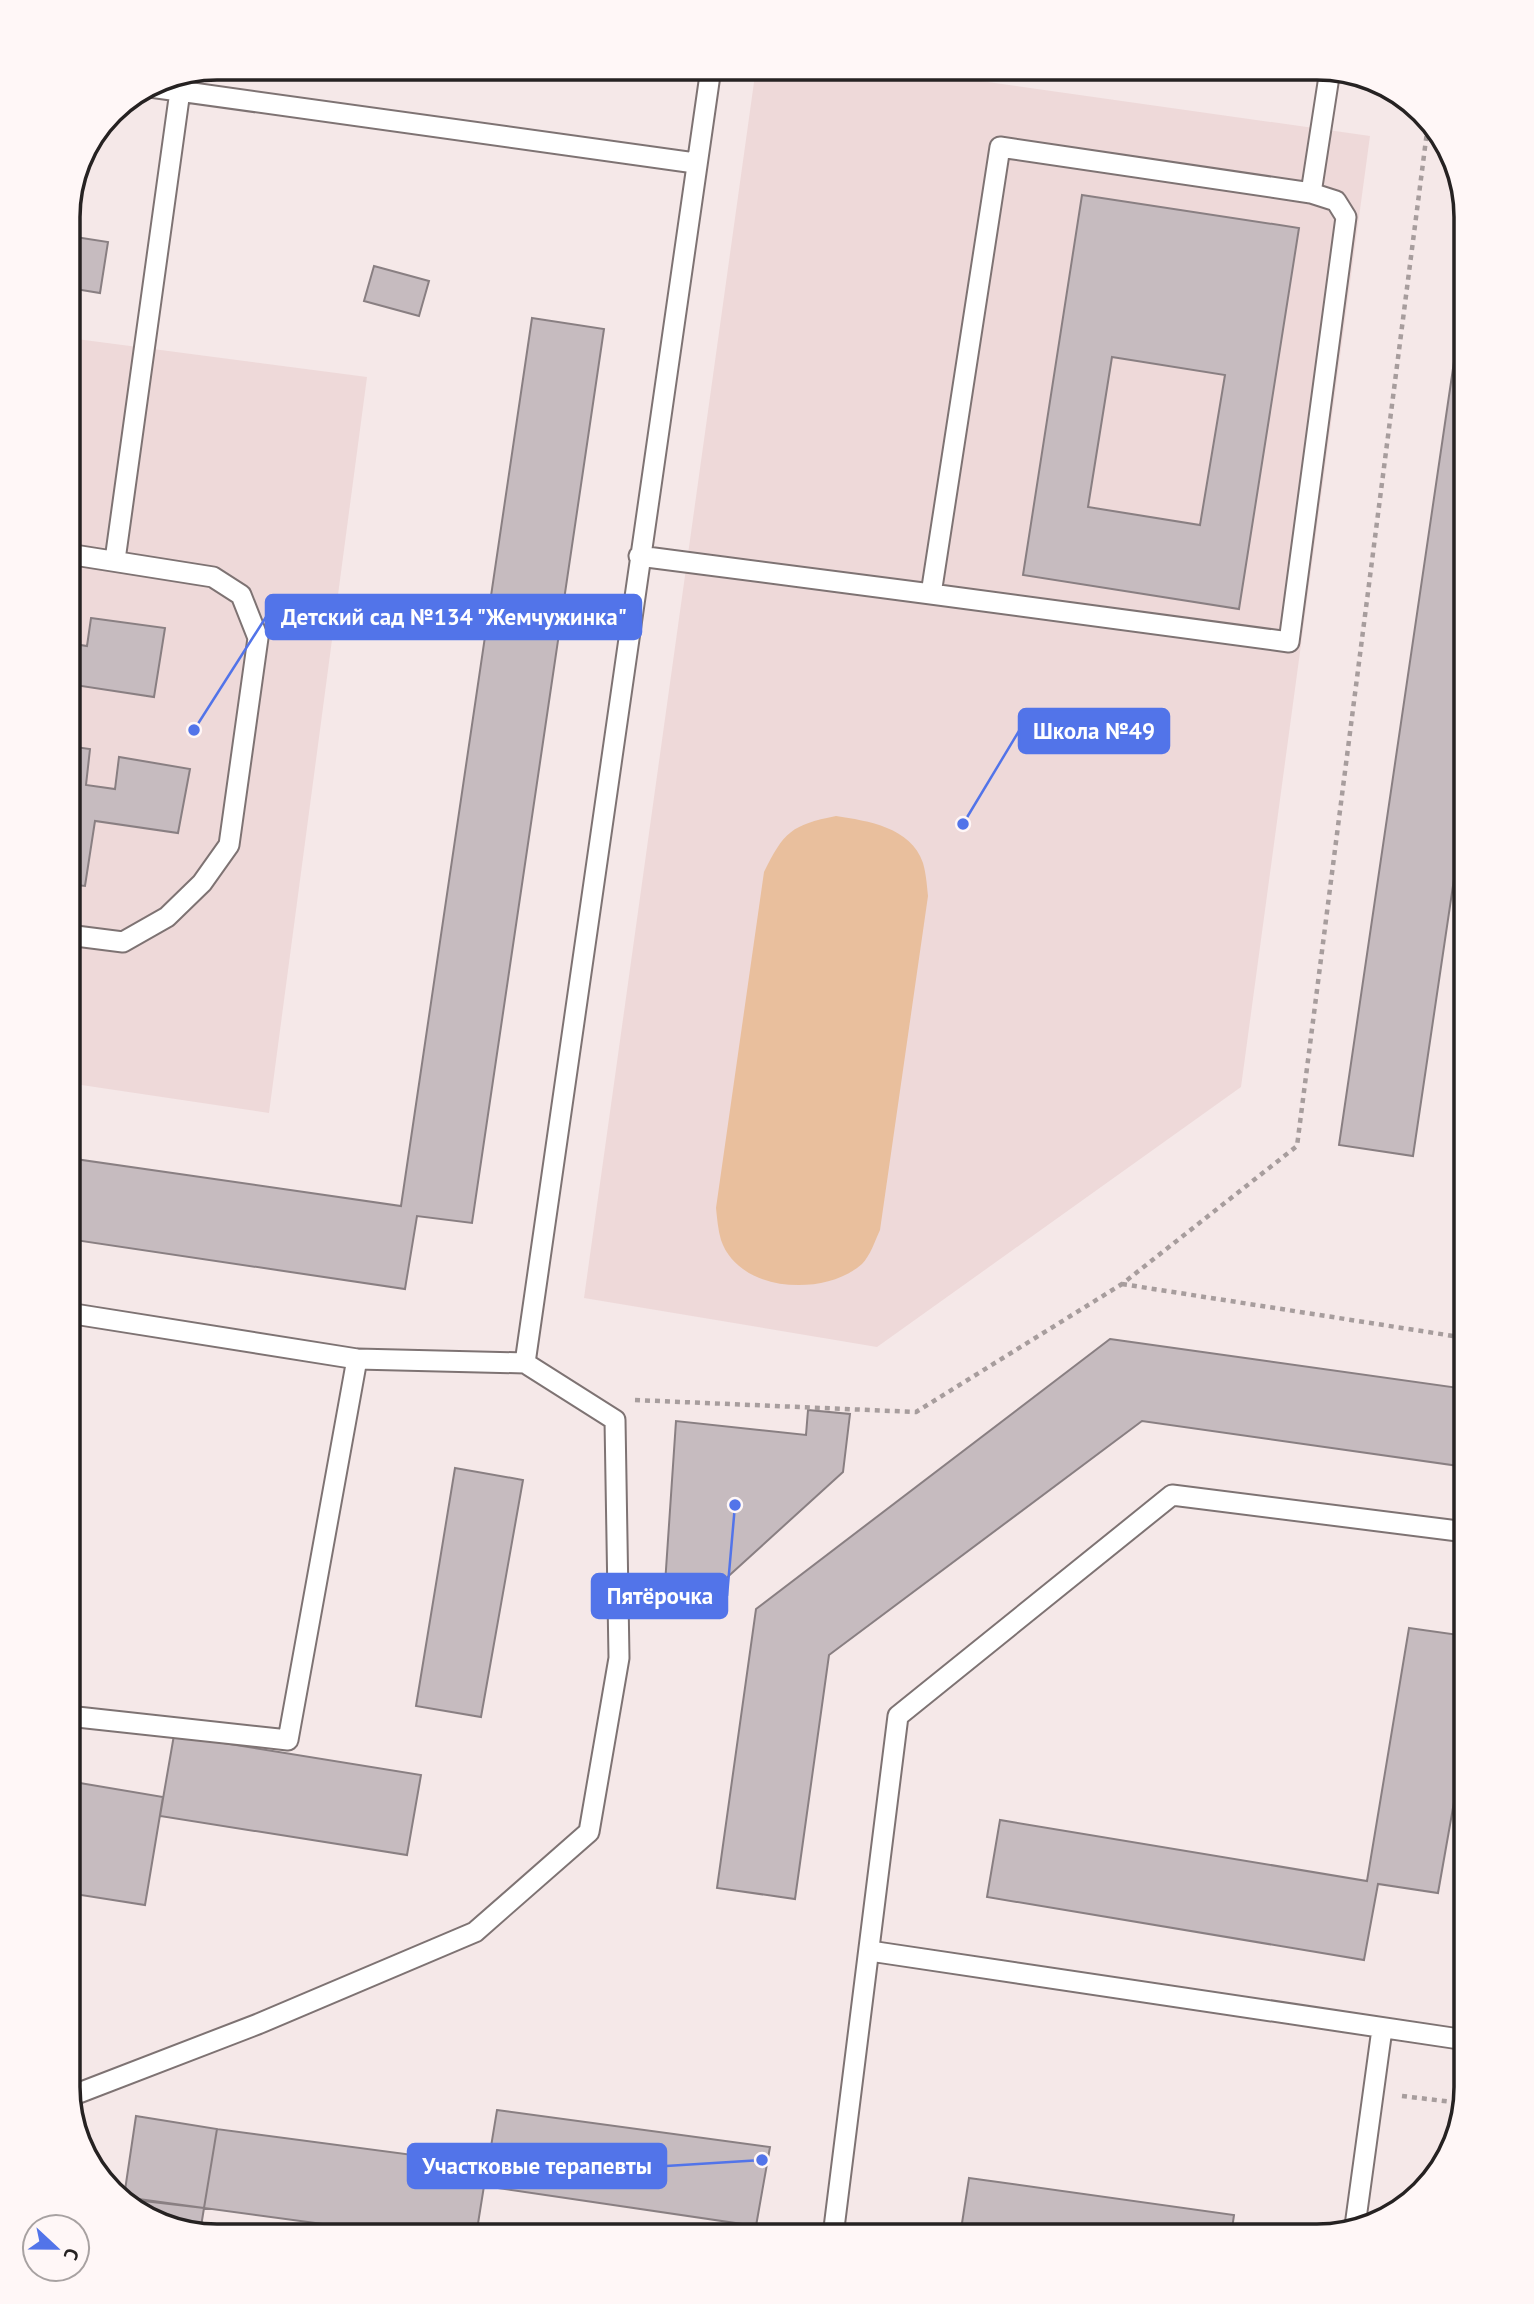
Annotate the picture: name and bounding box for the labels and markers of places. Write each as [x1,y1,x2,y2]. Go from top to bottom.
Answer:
callout: Детский сад №134 "Жемчужинка" [266,595,641,639]
callout: Школа №49 [1019,709,1169,753]
callout: Пятёрочка [592,1574,727,1618]
callout: Участковые терапевты [408,2144,666,2188]

